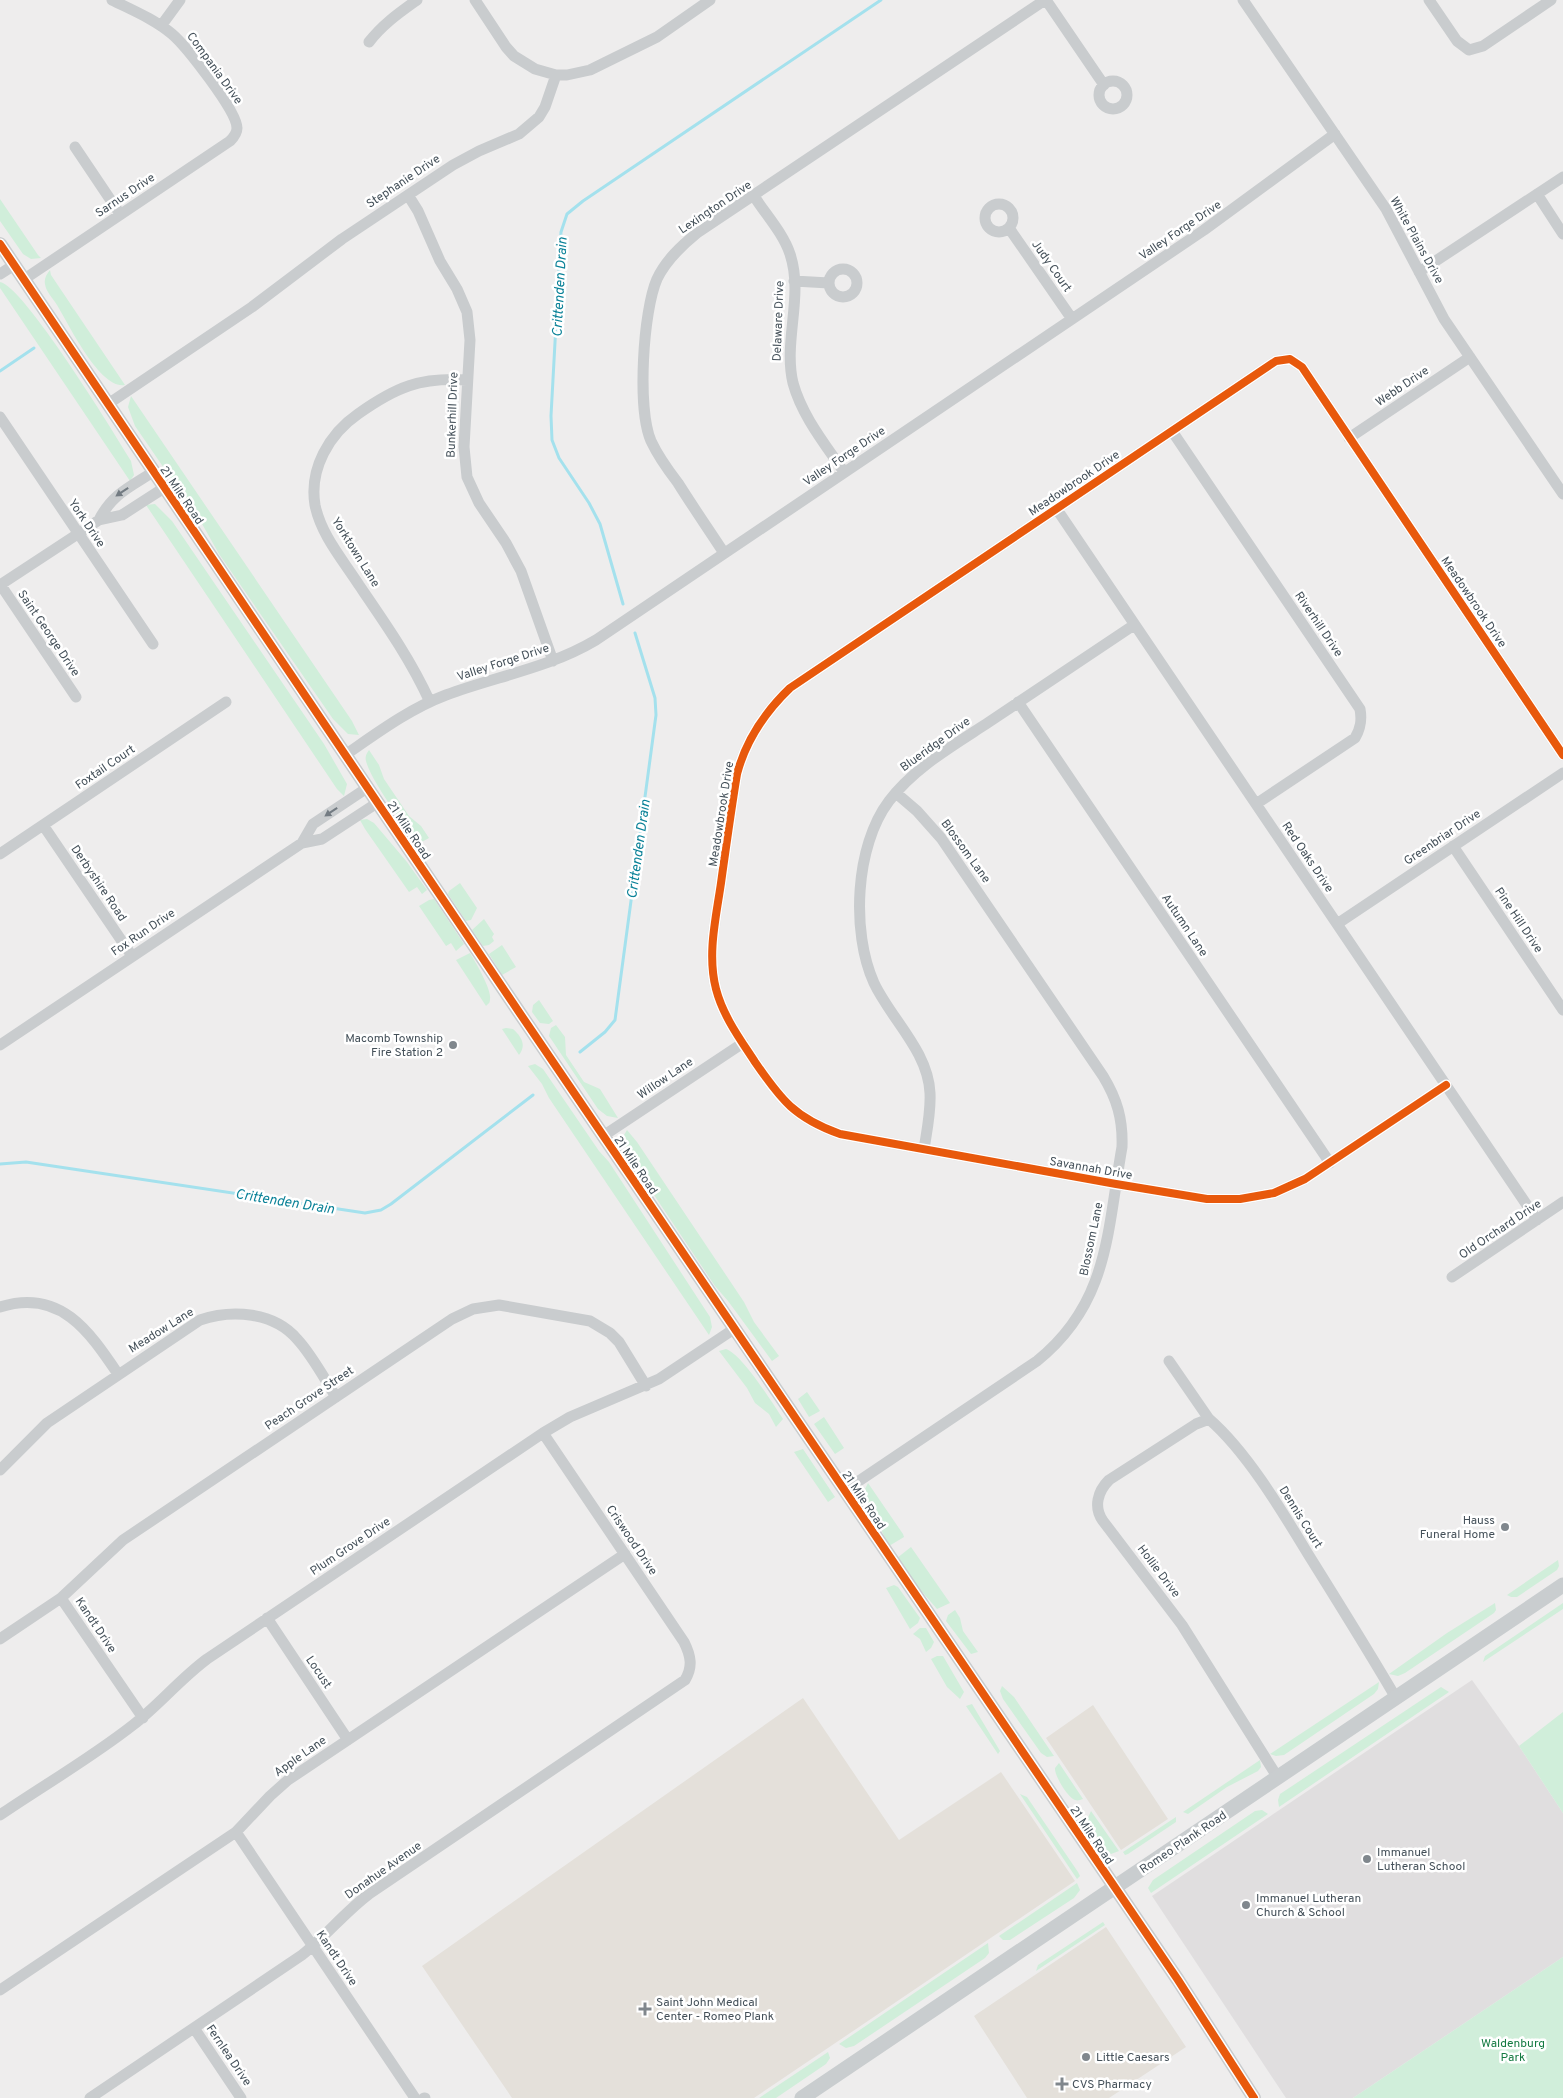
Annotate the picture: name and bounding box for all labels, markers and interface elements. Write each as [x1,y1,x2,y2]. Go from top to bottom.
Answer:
street label: Compania Drive [183,29,246,108]
street label: Stephanie Drive [364,151,444,212]
street label: Sarnus Drive [93,170,158,222]
street label: Lexington Drive [676,177,755,238]
street label: White Plains Drive [1386,194,1447,287]
street label: Valley Forge Drive [1136,197,1225,264]
water label: Crittenden Drain [549,236,572,337]
street label: Judy Court [1027,237,1075,296]
street label: Delaware Drive [770,280,788,362]
street label: Webb Drive [1373,363,1432,411]
street label: Bunkerhill Drive [444,372,462,458]
street label: Valley Forge Drive [800,423,889,490]
street label: Meadowbrook Drive [1026,447,1123,520]
street label: 21 Mile Road [156,463,207,528]
one-way arrow [115,487,129,497]
street label: York Drive [64,496,108,551]
street label: Yorktown Lane [327,514,383,591]
street label: Meadowbrook Drive [1437,554,1510,651]
street label: Saint George Drive [13,587,83,680]
street label: Riverhill Drive [1290,589,1346,660]
street label: Valley Forge Drive [455,640,552,685]
street label: Blueridge Drive [897,714,974,776]
street label: Foxtail Court [73,742,139,794]
street label: Meadowbrook Drive [706,760,738,868]
street label: 21 Mile Road [383,798,434,863]
water label: Crittenden Drain [624,798,655,900]
street label: Greenbriar Drive [1401,806,1484,869]
one-way arrow [324,807,337,817]
street label: Blossom Lane [937,817,994,887]
street label: Red Oaks Drive [1278,819,1337,896]
street label: Derbyshire Road [67,842,130,925]
street label: Pine Hill Drive [1490,885,1546,956]
street label: Autumn Lane [1157,891,1211,960]
street label: Fox Run Drive [108,906,179,960]
place label: Macomb Township Fire Station 2 [345,1031,443,1061]
marker: Macomb Township Fire Station 2 [447,1039,459,1051]
street label: Willow Lane [635,1054,697,1103]
street label: 21 Mile Road [610,1133,661,1198]
street label: Savannah Drive [1048,1154,1134,1184]
water label: Crittenden Drain [234,1186,336,1219]
street label: Old Orchard Drive [1456,1196,1545,1263]
street label: Blossom Lane [1076,1201,1108,1278]
street label: Meadow Lane [126,1304,197,1357]
street label: Peach Grove Street [262,1363,357,1434]
street label: 21 Mile Road [838,1468,889,1533]
street label: Dennis Court [1275,1483,1326,1552]
street label: Criswood Drive [602,1502,660,1579]
place label: Hauss Funeral Home [1420,1513,1495,1543]
street label: Plum Grove Drive [307,1514,394,1580]
marker: Hauss Funeral Home [1499,1521,1511,1533]
street label: Hollie Drive [1133,1542,1183,1601]
street label: Kandt Drive [71,1595,120,1656]
street label: Locust [301,1653,335,1692]
street label: Apple Lane [271,1733,330,1781]
street label: 21 Mile Road [1066,1803,1117,1868]
street label: Romeo Plank Road [1137,1808,1230,1878]
street label: Donahue Avenue [342,1838,425,1903]
place label: Immanuel Lutheran School [1377,1845,1465,1875]
marker: Immanuel Lutheran School [1361,1853,1373,1865]
place label: Immanuel Lutheran Church & School [1256,1891,1361,1921]
marker: Immanuel Lutheran Church & School [1240,1899,1252,1911]
street label: Kandt Drive [312,1928,361,1989]
place label: Saint John Medical Center - Romeo Plank [656,1995,774,2025]
marker: Saint John Medical Center - Romeo Plank [638,2002,652,2016]
street label: Fernlea Drive [202,2022,255,2089]
park label: Waldenburg Park [1481,2036,1545,2066]
place label: Little Caesars [1096,2050,1170,2066]
marker: Little Caesars [1080,2051,1092,2063]
place label: CVS Pharmacy [1072,2077,1152,2093]
marker: CVS Pharmacy [1056,2078,1068,2090]

